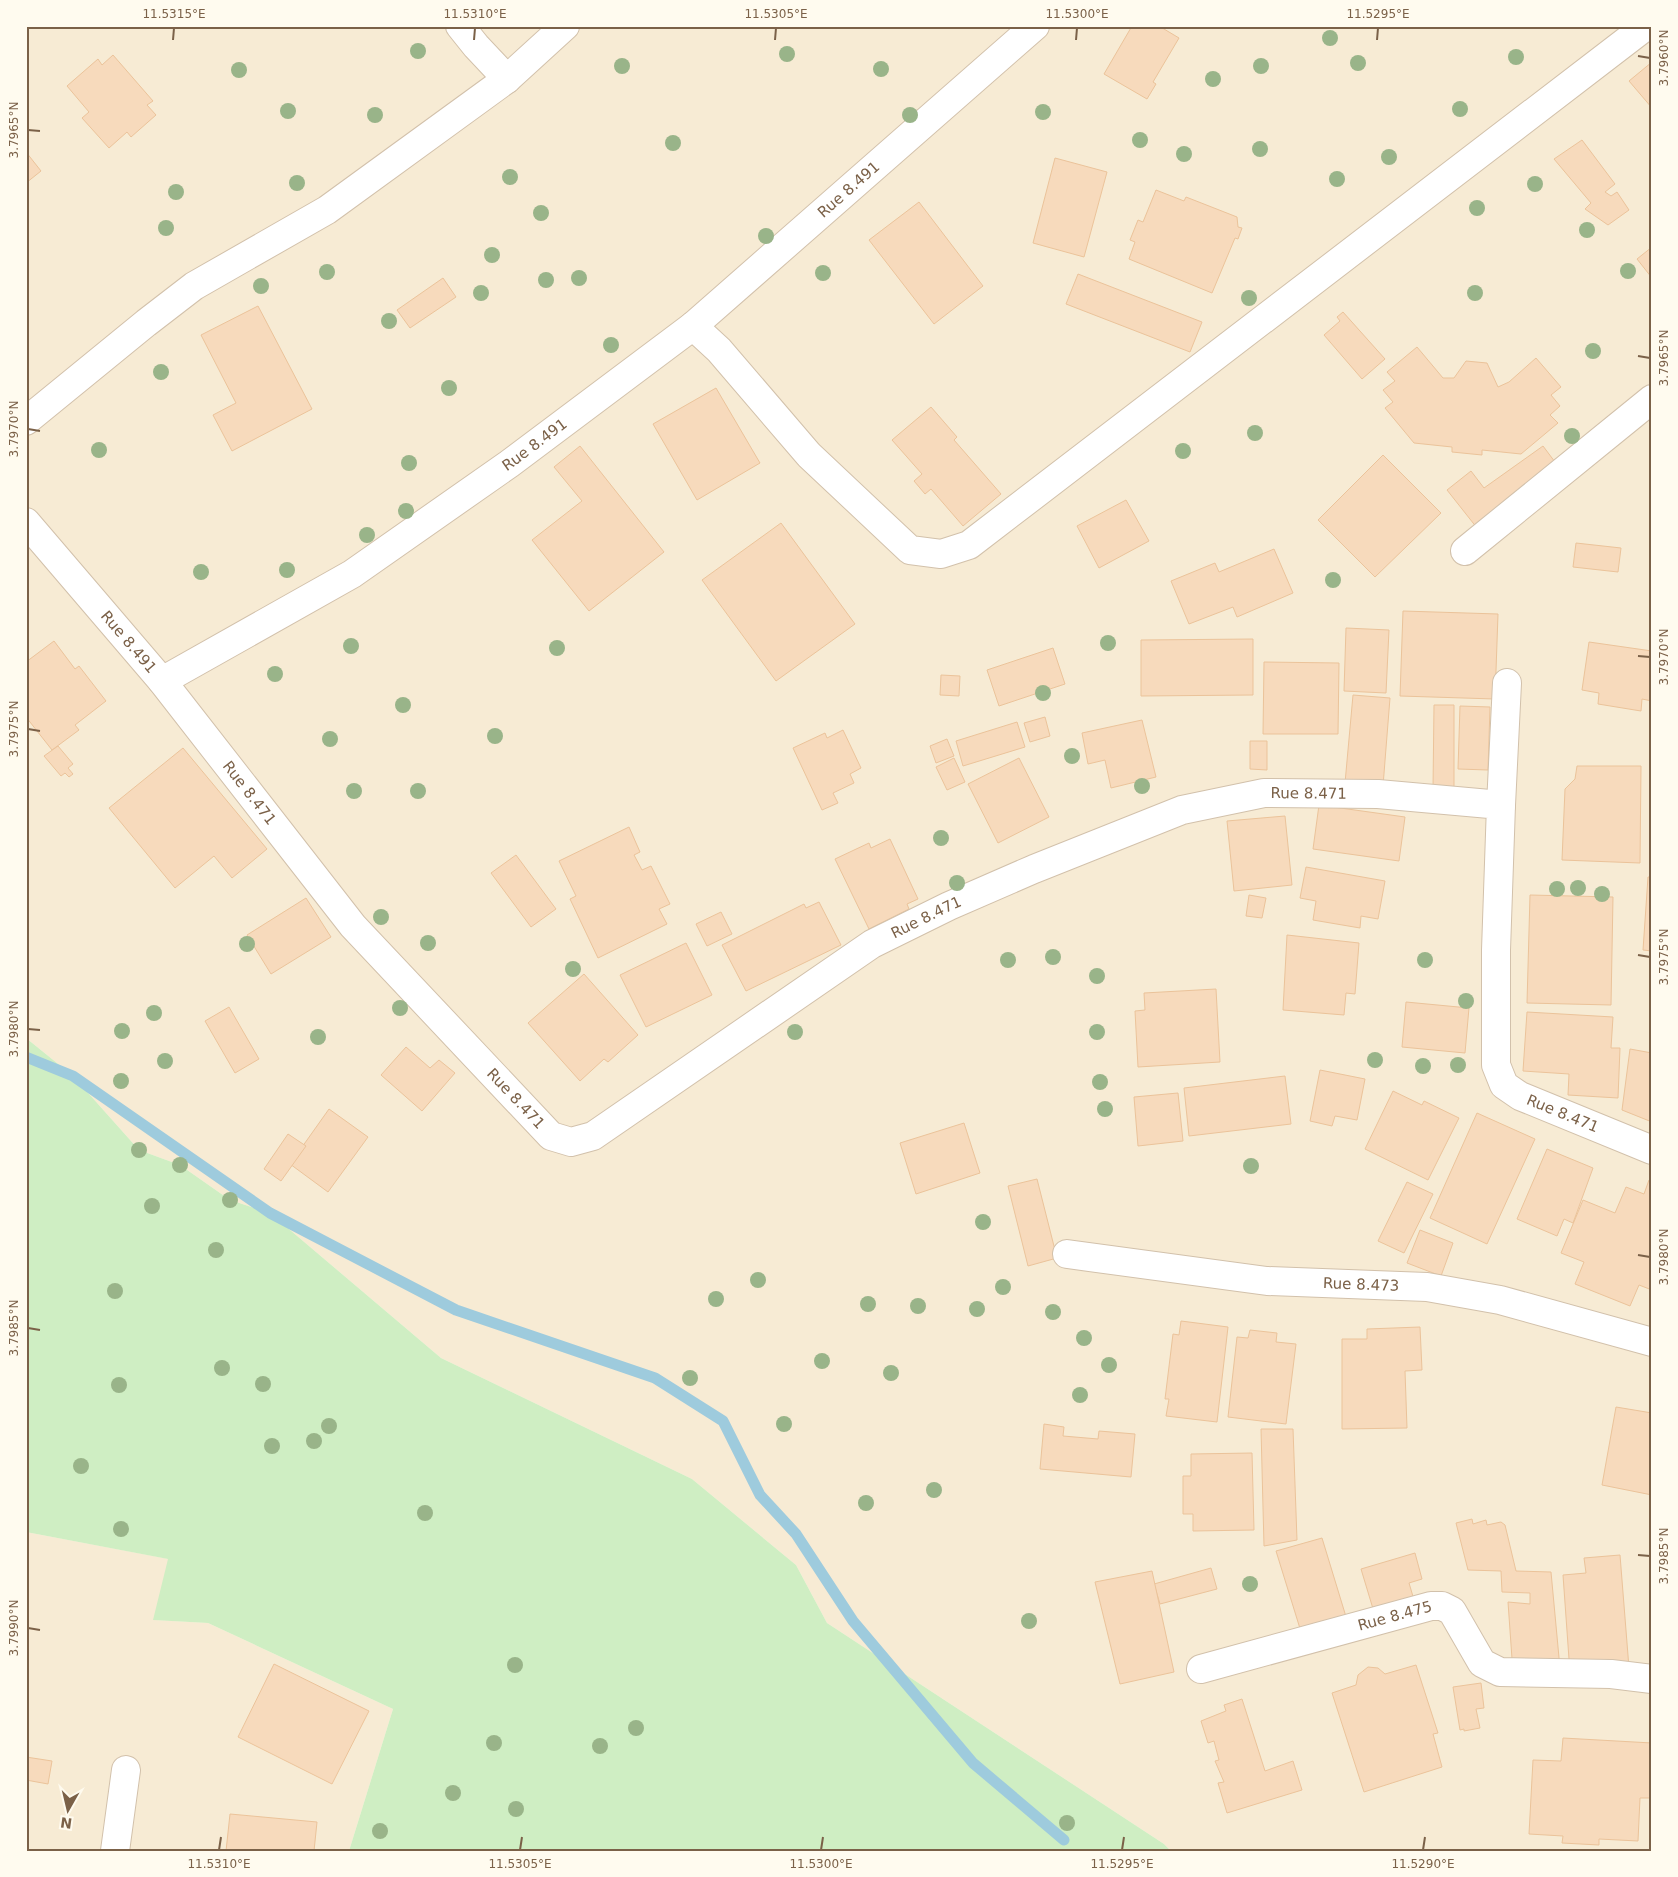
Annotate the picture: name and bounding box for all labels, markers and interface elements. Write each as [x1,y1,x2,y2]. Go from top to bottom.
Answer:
text: 11.5315°E [142,7,206,21]
text: 11.5310°E [443,7,507,21]
text: 11.5305°E [744,7,808,21]
text: 11.5300°E [1045,7,1109,21]
text: 11.5295°E [1346,7,1410,21]
text: 3.7960°N [1657,30,1671,86]
text: 3.7965°N [7,102,21,158]
street label: Rue 8.491 [814,158,883,221]
text: 3.7965°N [1657,330,1671,386]
text: 3.7970°N [7,401,21,457]
street label: Rue 8.491 [499,415,571,475]
street label: Rue 8.491 [97,607,160,677]
text: 3.7970°N [1657,629,1671,685]
text: 3.7975°N [7,701,21,757]
street label: Rue 8.471 [219,757,280,829]
street label: Rue 8.471 [1271,784,1347,803]
street label: Rue 8.471 [888,893,964,942]
text: 3.7975°N [1657,929,1671,985]
text: 3.7980°N [7,1001,21,1057]
street label: Rue 8.471 [483,1065,549,1133]
street label: Rue 8.471 [1524,1091,1601,1136]
text: 3.7980°N [1657,1229,1671,1285]
street label: Rue 8.473 [1323,1274,1400,1295]
text: 3.7985°N [7,1300,21,1356]
text: 3.7985°N [1657,1528,1671,1584]
street label: Rue 8.475 [1356,1597,1434,1635]
text: 3.7990°N [7,1600,21,1656]
north arrow [42,1784,92,1834]
text: N [59,1814,73,1832]
text: 11.5310°E [187,1857,251,1871]
text: 11.5305°E [488,1857,552,1871]
text: 11.5300°E [789,1857,853,1871]
text: 11.5295°E [1090,1857,1154,1871]
text: 11.5290°E [1391,1857,1455,1871]

